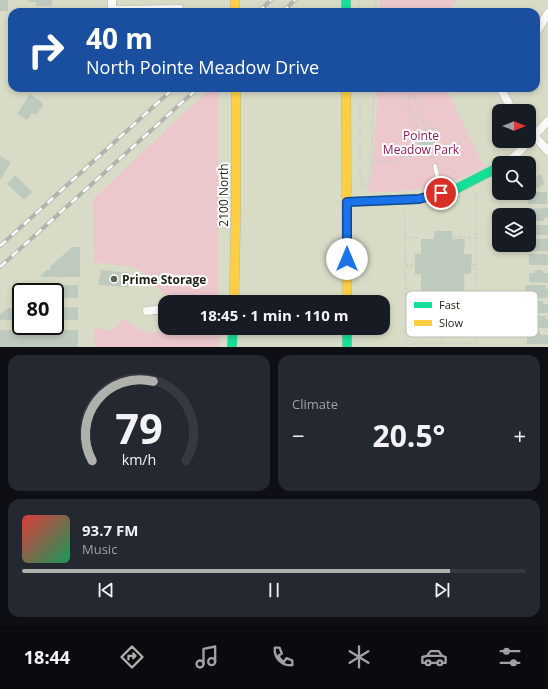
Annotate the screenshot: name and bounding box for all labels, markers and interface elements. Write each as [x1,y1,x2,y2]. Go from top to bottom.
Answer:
text: 40 m [86,19,153,57]
icon: right [20,24,72,76]
text: North Pointe Meadow Drive [86,55,319,79]
north arrow [492,104,536,148]
map controls [492,104,536,252]
park label: Pointe Meadow Park [383,127,460,158]
button: search [492,156,536,200]
street label: 2100 North [215,163,232,227]
pin [424,176,458,210]
icon: arrive [430,182,452,204]
button: layers [492,208,536,252]
position arrow [326,238,368,280]
place label: Prime Storage [122,271,206,288]
marker: Prime Storage [109,274,119,284]
speed limit sign: 80 [12,283,64,335]
legend [406,291,538,337]
text: Fast [439,297,460,312]
text: 18:45 · 1 min · 110 m [200,305,348,325]
text: Slow [439,315,463,330]
text: Climate [292,395,338,413]
text: 79 [115,400,163,456]
text: 20.5° [373,415,445,456]
text: − [292,420,305,450]
text: + [513,420,526,450]
text: km/h [122,450,156,469]
text: 93.7 FM [82,520,138,540]
text: Music [82,540,117,558]
icon: previous [95,579,117,601]
icon: pause [263,579,285,601]
icon: next [431,579,453,601]
icon: directions [118,643,146,671]
icon: music [193,643,221,671]
icon: phone [269,643,297,671]
icon: climate [345,643,373,671]
icon: car [420,643,448,671]
icon: filters [496,643,524,671]
text: 18:44 [24,645,70,669]

